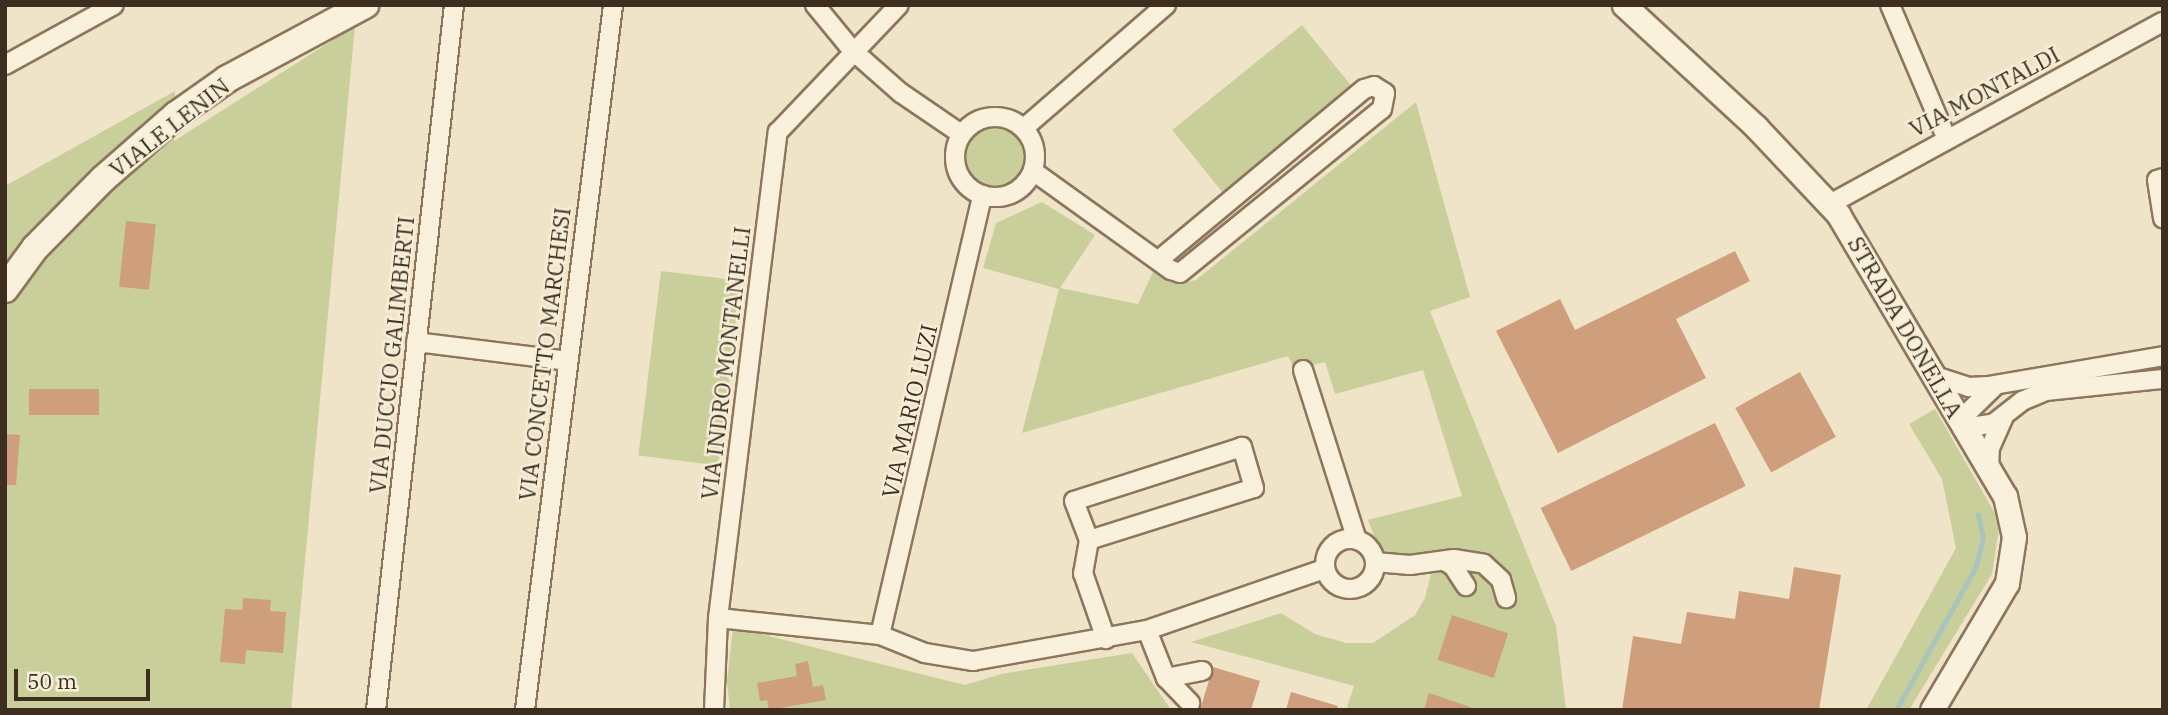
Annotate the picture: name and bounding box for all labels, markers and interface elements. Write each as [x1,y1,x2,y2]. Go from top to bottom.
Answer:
street label: VIA MONTALDI [1904,40,2064,142]
street label: VIALE LENIN [103,72,235,182]
street label: VIA CONCETTO MARCHESI [512,206,576,502]
street label: VIA DUCCIO GALIMBERTI [363,215,419,495]
street label: VIA INDRO MONTANELLI [695,225,755,501]
street label: STRADA DONELLA [1843,231,1969,423]
street label: VIA MARIO LUZI [876,321,942,501]
scale bar [18,656,154,700]
text: 50 m [27,667,77,695]

